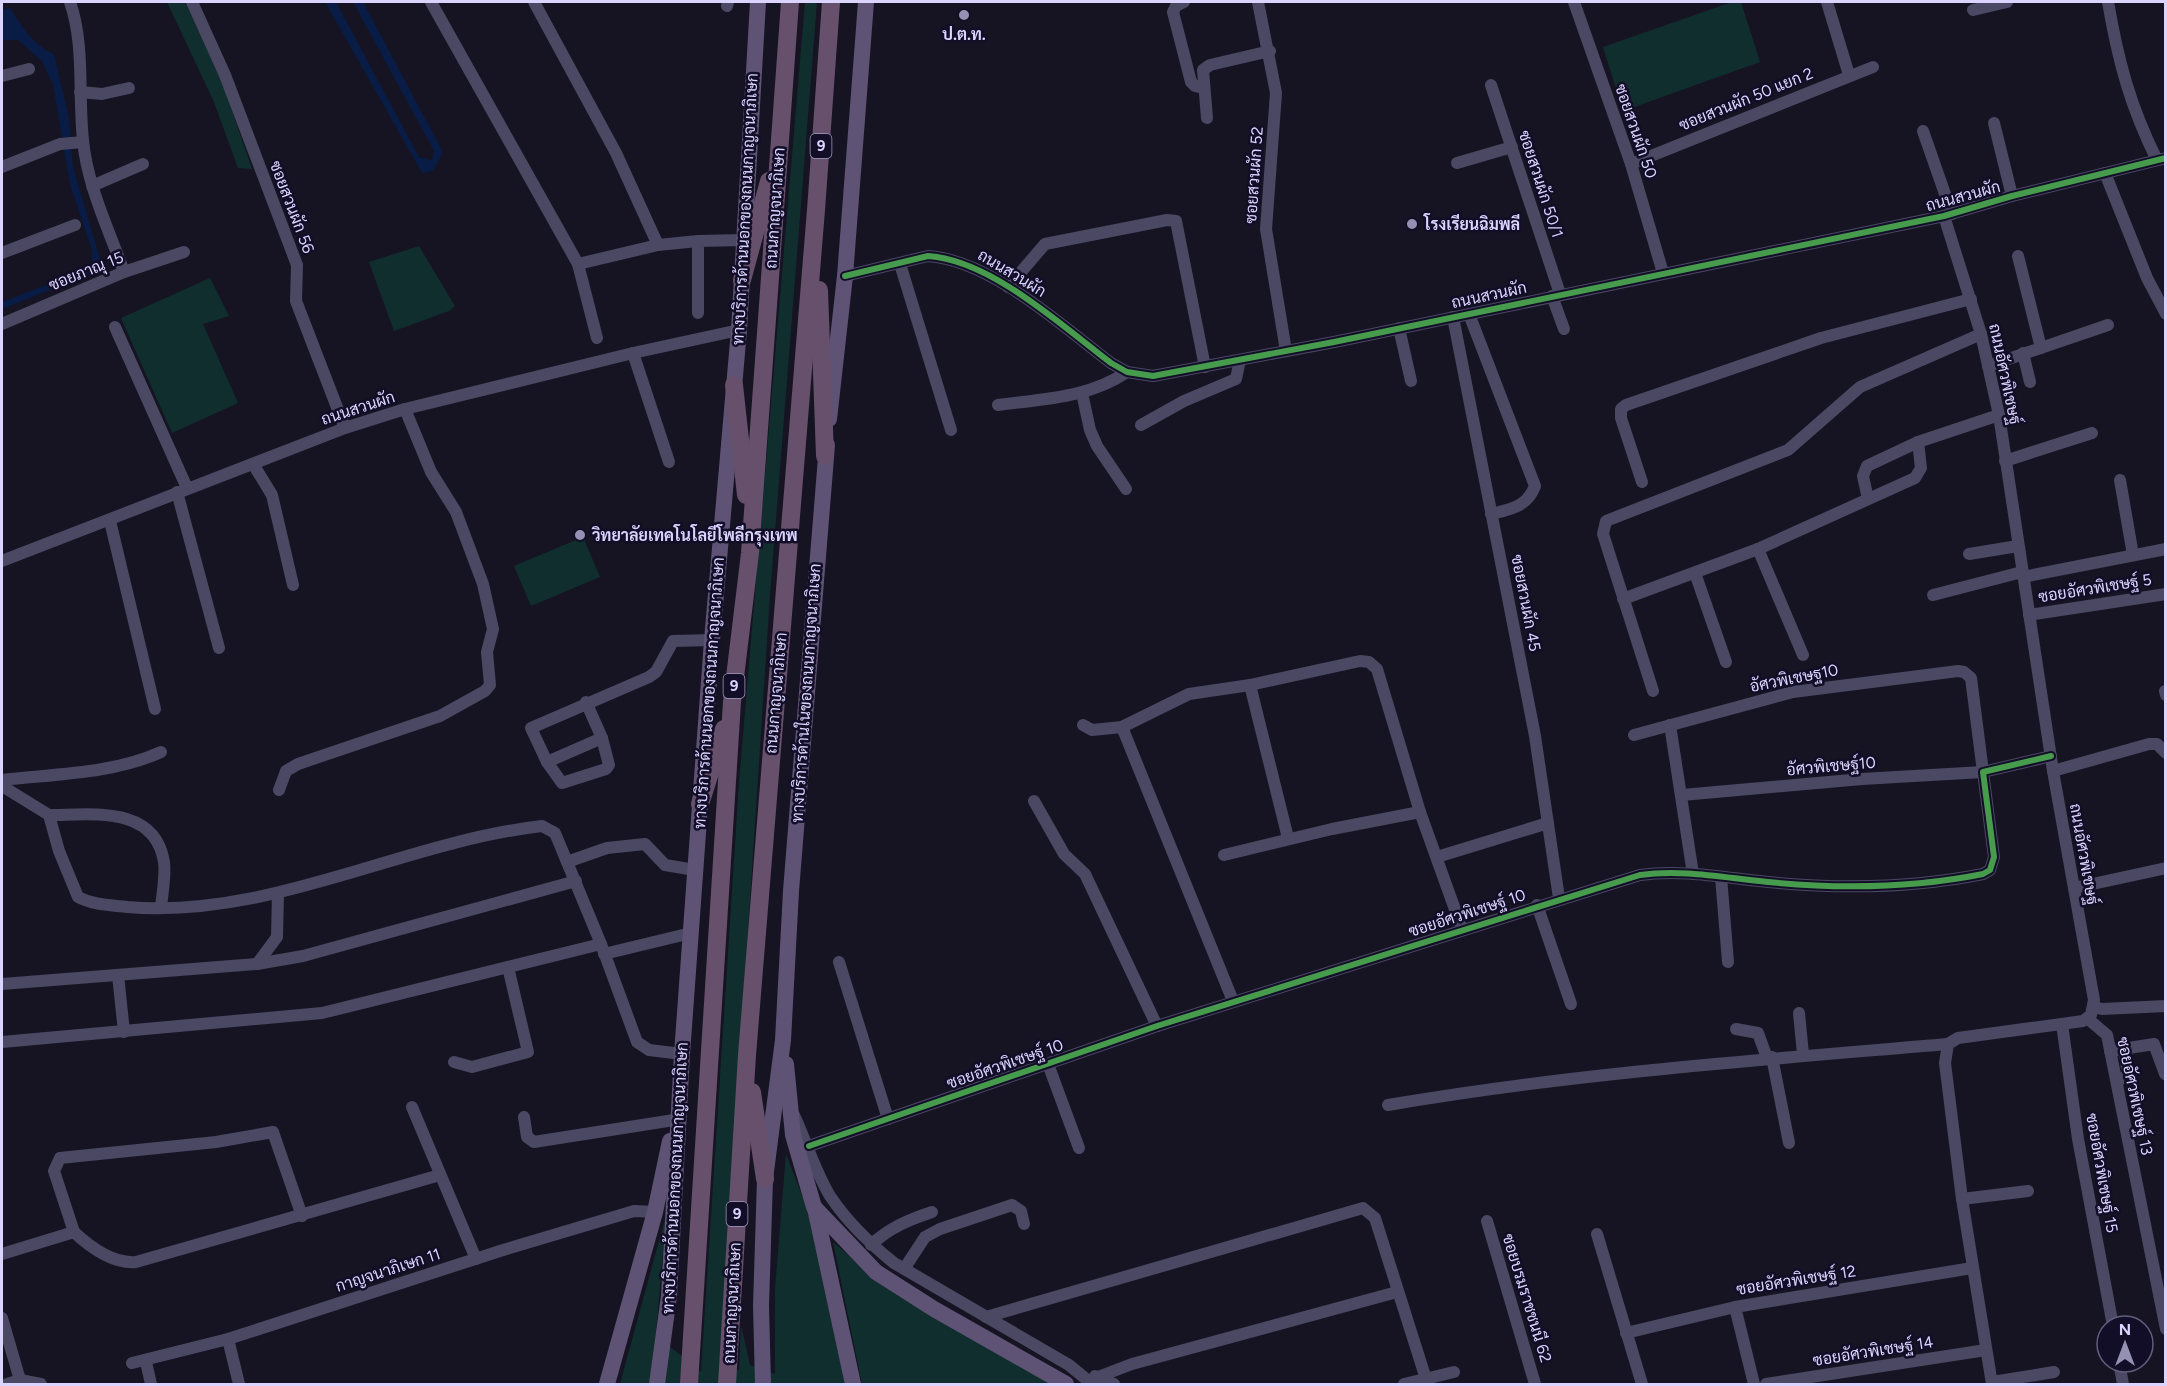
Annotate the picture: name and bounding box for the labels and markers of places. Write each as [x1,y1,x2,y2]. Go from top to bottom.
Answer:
marker: ป.ต.ท. [957,8,971,22]
place label: ป.ต.ท. [942,25,986,44]
place label: โรงเรียนฉิมพลี [1423,213,1520,234]
marker: โรงเรียนฉิมพลี [1405,217,1419,231]
place label: วิทยาลัยเทคโนโลยีโพลีกรุงเทพ [591,524,798,547]
marker: วิทยาลัยเทคโนโลยีโพลีกรุงเทพ [573,528,587,542]

